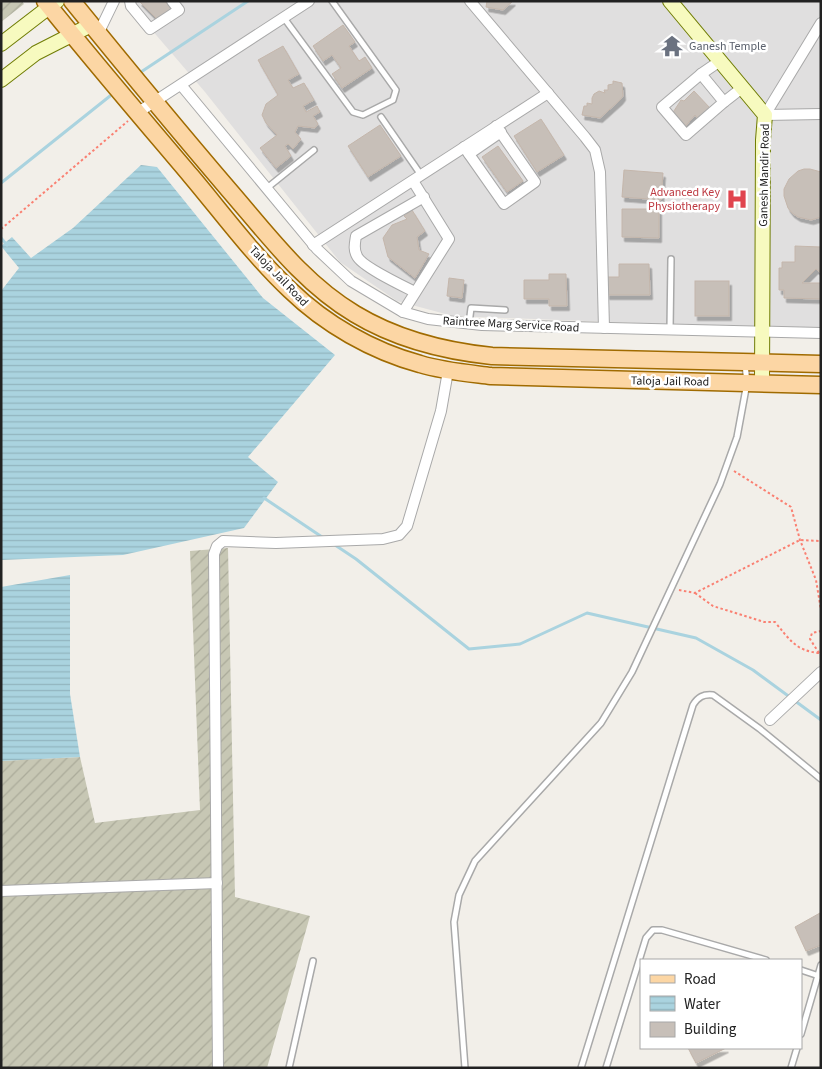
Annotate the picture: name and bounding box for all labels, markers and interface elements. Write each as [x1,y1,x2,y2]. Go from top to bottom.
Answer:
temple icon: Ganesh Temple [659,33,685,59]
place label: Ganesh Temple [689,38,766,55]
street label: Ganesh Mandir Road [755,123,774,227]
place label: Advanced Key Physiotherapy [648,184,720,215]
hospital icon: Advanced Key Physiotherapy [724,186,750,212]
street label: Taloja Jail Road [245,242,312,311]
street label: Raintree Marg Service Road [442,312,580,337]
street label: Taloja Jail Road [631,372,709,391]
legend [640,959,802,1049]
text: Road [684,969,716,990]
text: Water [684,994,721,1015]
text: Building [684,1019,737,1040]

